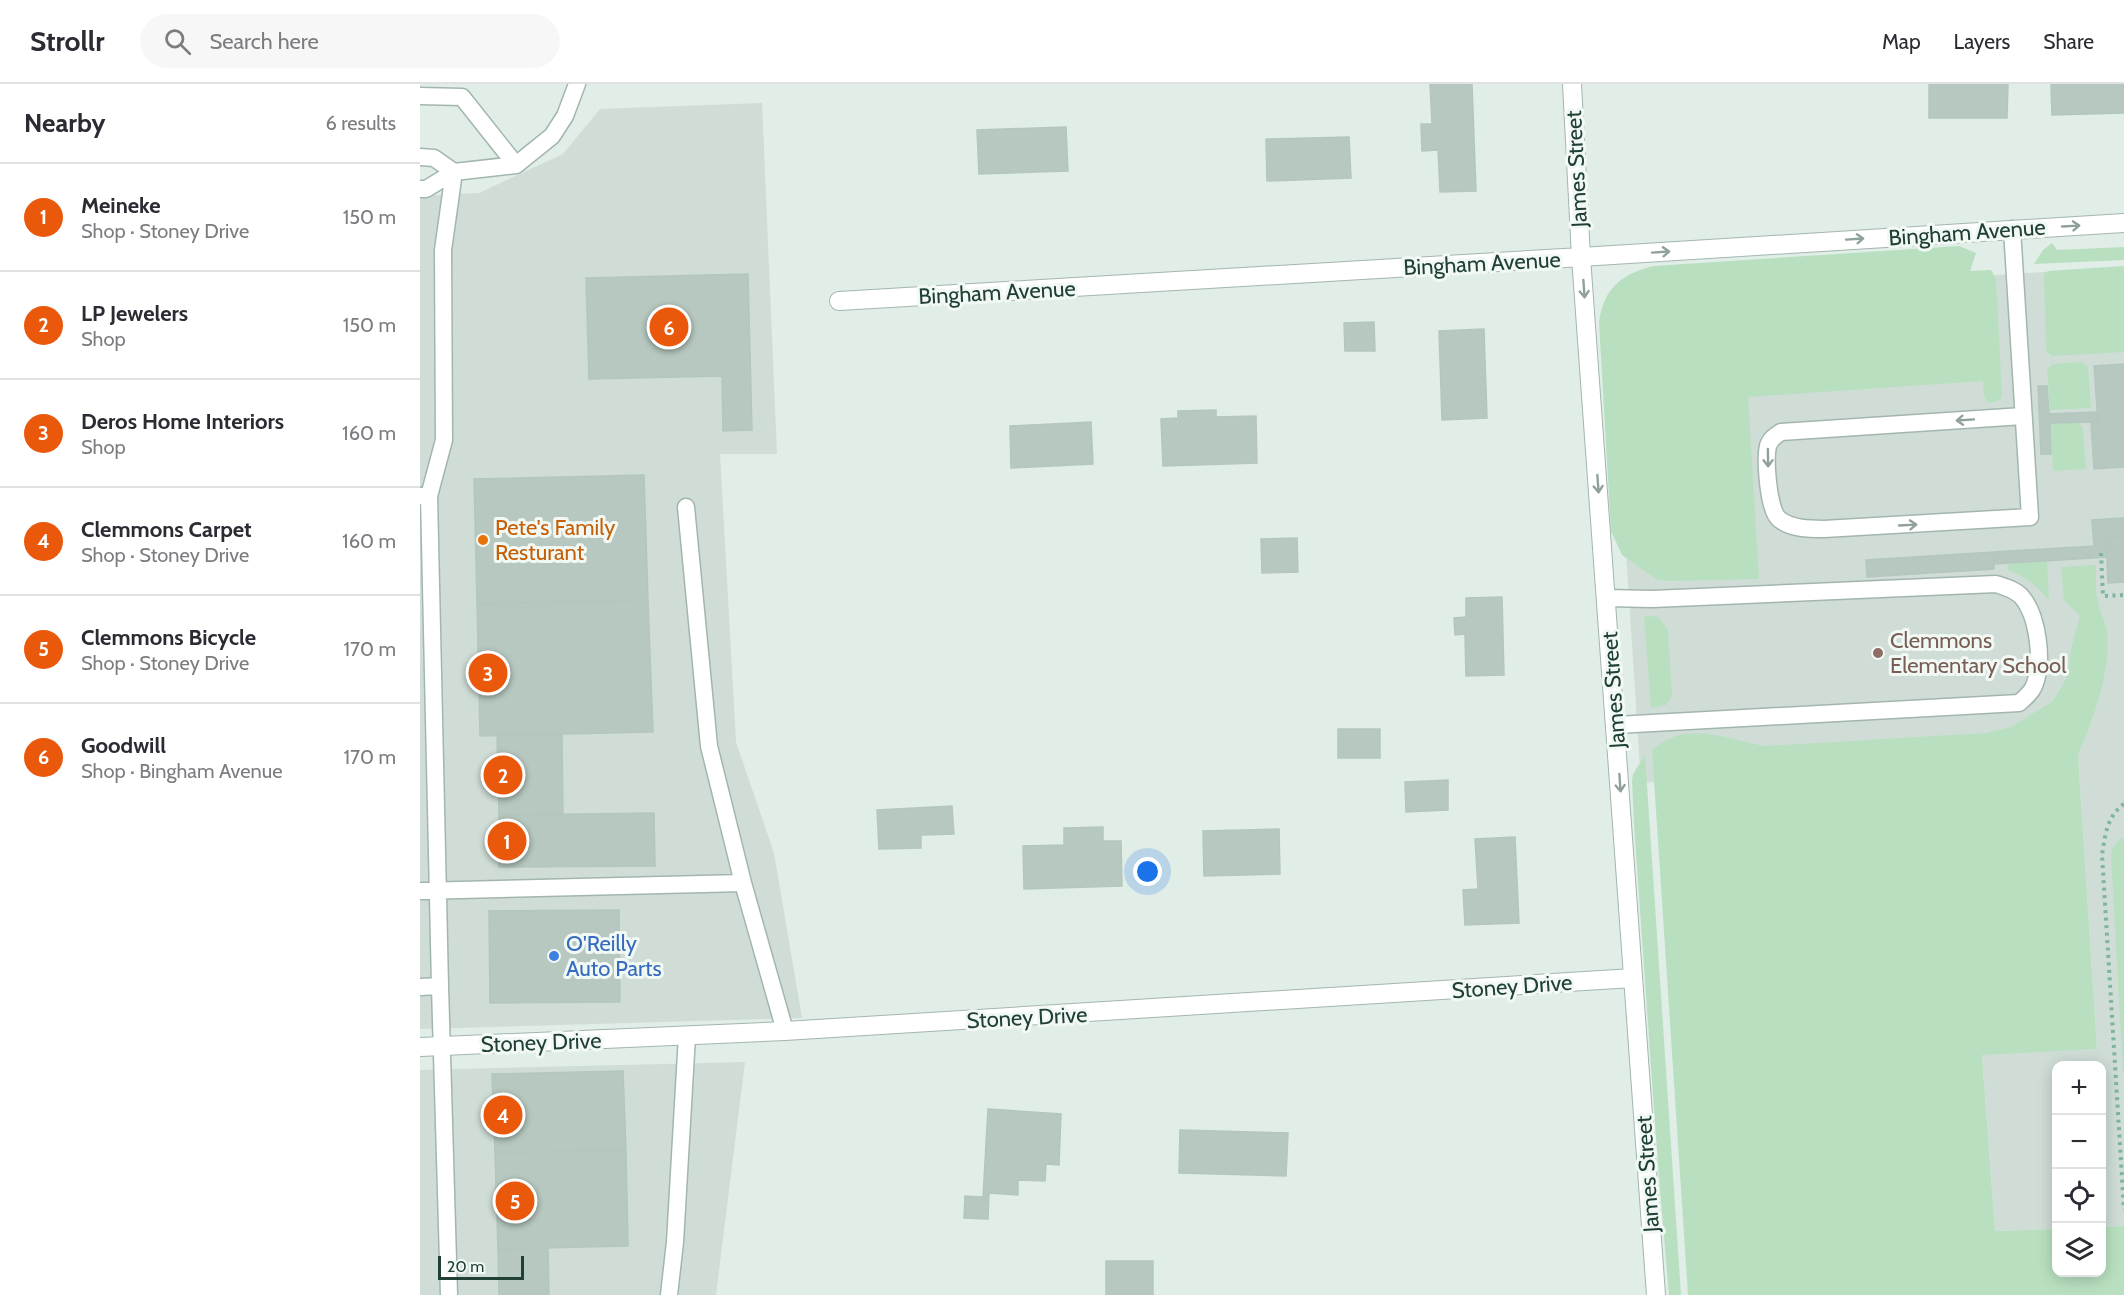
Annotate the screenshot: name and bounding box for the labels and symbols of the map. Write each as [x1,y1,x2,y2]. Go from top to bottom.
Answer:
street label: James Street [1560,109,1593,229]
street label: Bingham Avenue [1888,214,2046,251]
one-way arrow [2060,220,2080,231]
one-way arrow [1845,234,1865,245]
street label: Bingham Avenue [1403,246,1561,281]
one-way arrow [1650,246,1670,257]
street label: Bingham Avenue [918,275,1076,310]
one-way arrow [1578,279,1589,299]
pin: 6 [650,304,688,350]
one-way arrow [1955,415,1975,426]
one-way arrow [1762,447,1774,467]
one-way arrow [1593,473,1604,493]
place label: Pete's Family Resturant [495,514,615,566]
one-way arrow [1898,519,1918,530]
marker: Pete's Family Resturant [476,533,490,547]
place label: Clemmons Elementary School [1890,627,2067,679]
street label: James Street [1596,630,1631,750]
marker: Clemmons Elementary School [1871,646,1885,660]
pin: 3 [468,650,508,696]
pin: 2 [484,752,523,798]
one-way arrow [1614,772,1625,792]
pin: 1 [488,818,526,864]
your location [1133,857,1162,886]
place label: O'Reilly Auto Parts [566,930,662,982]
marker: O'Reilly Auto Parts [547,949,561,963]
street label: Stoney Drive [1451,969,1573,1004]
street label: Stoney Drive [966,1001,1088,1034]
street label: Stoney Drive [480,1027,602,1058]
pin: 4 [484,1092,523,1138]
street label: James Street [1630,1114,1665,1234]
pin: 5 [496,1178,535,1224]
scale bar [438,1253,524,1280]

